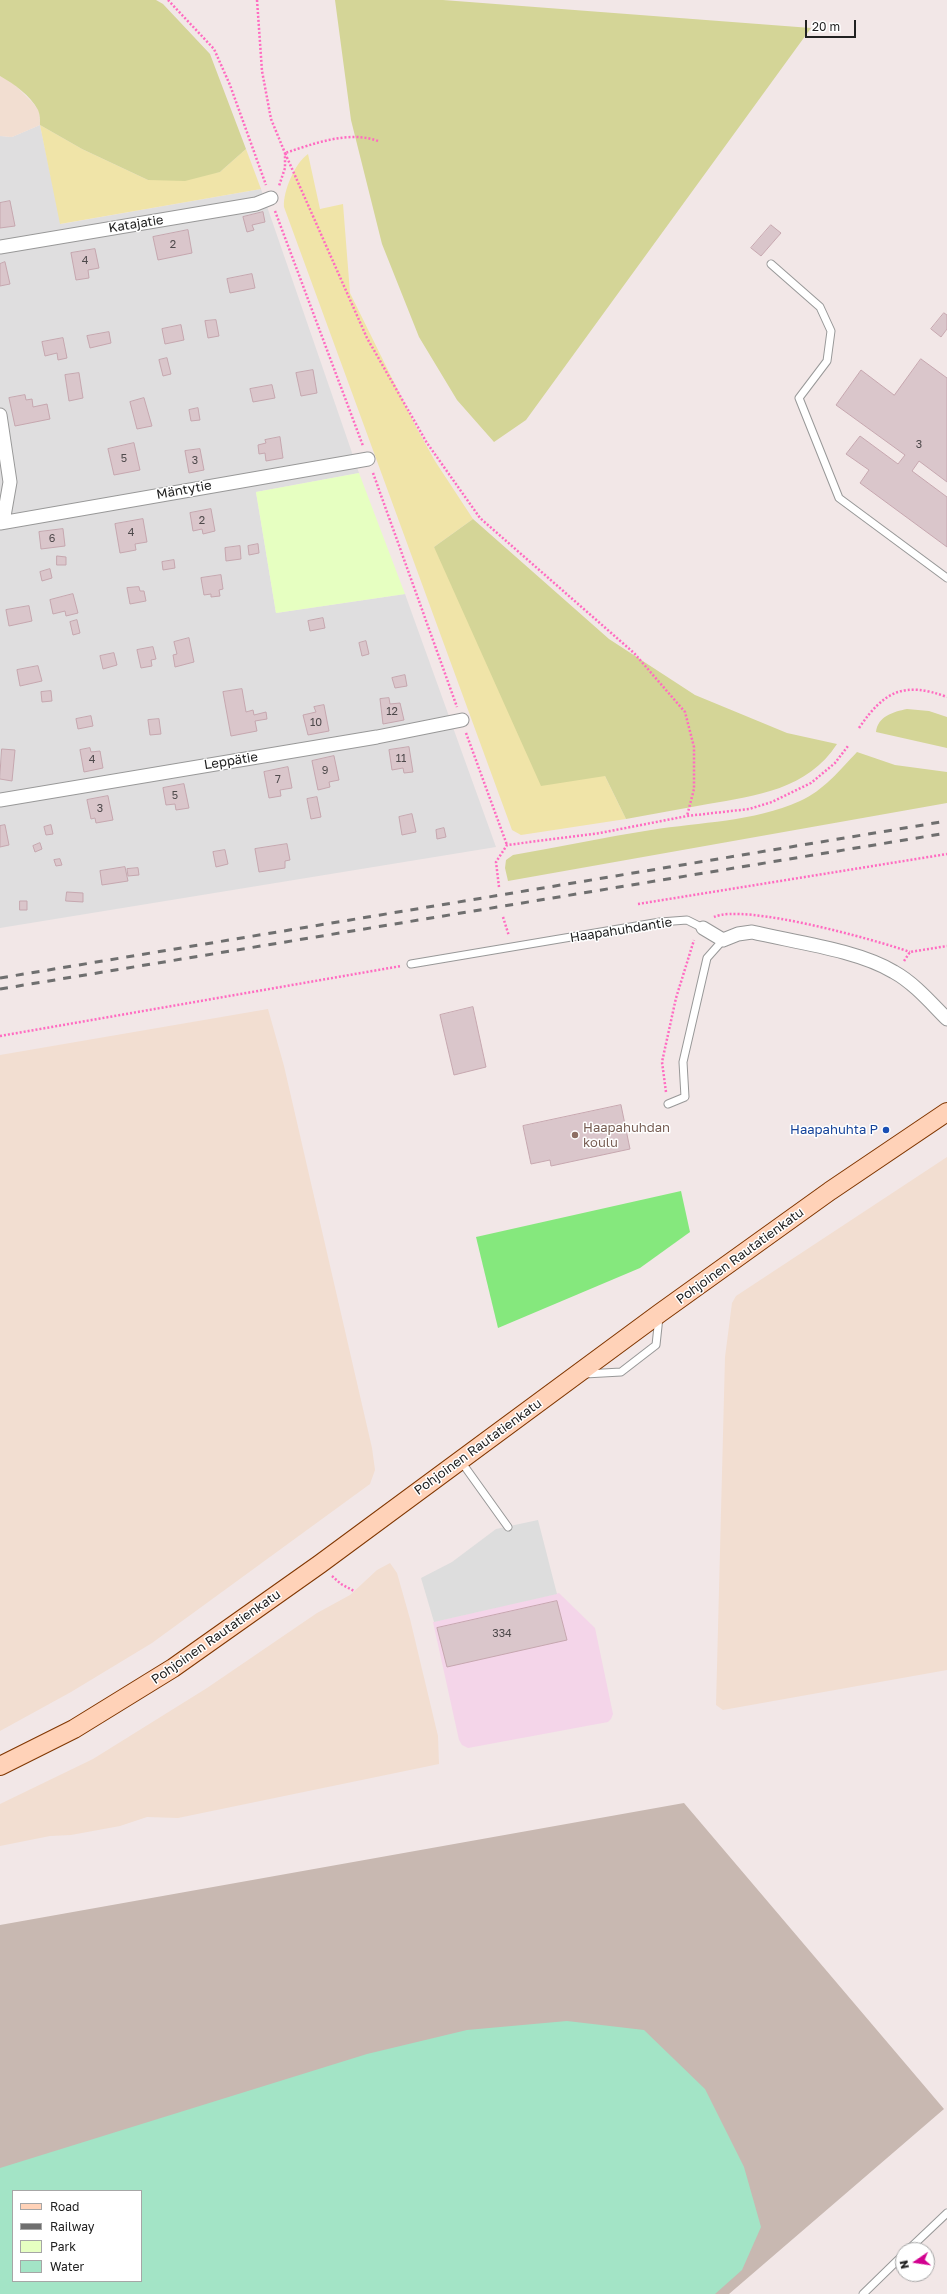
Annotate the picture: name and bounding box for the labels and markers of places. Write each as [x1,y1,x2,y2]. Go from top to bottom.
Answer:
place label: Haapahuhdan koulu [583,1120,670,1151]
place label: Haapahuhta P [790,1122,878,1138]
marker: Haapahuhta P [881,1125,891,1135]
marker: Haapahuhdan koulu [570,1130,580,1140]

